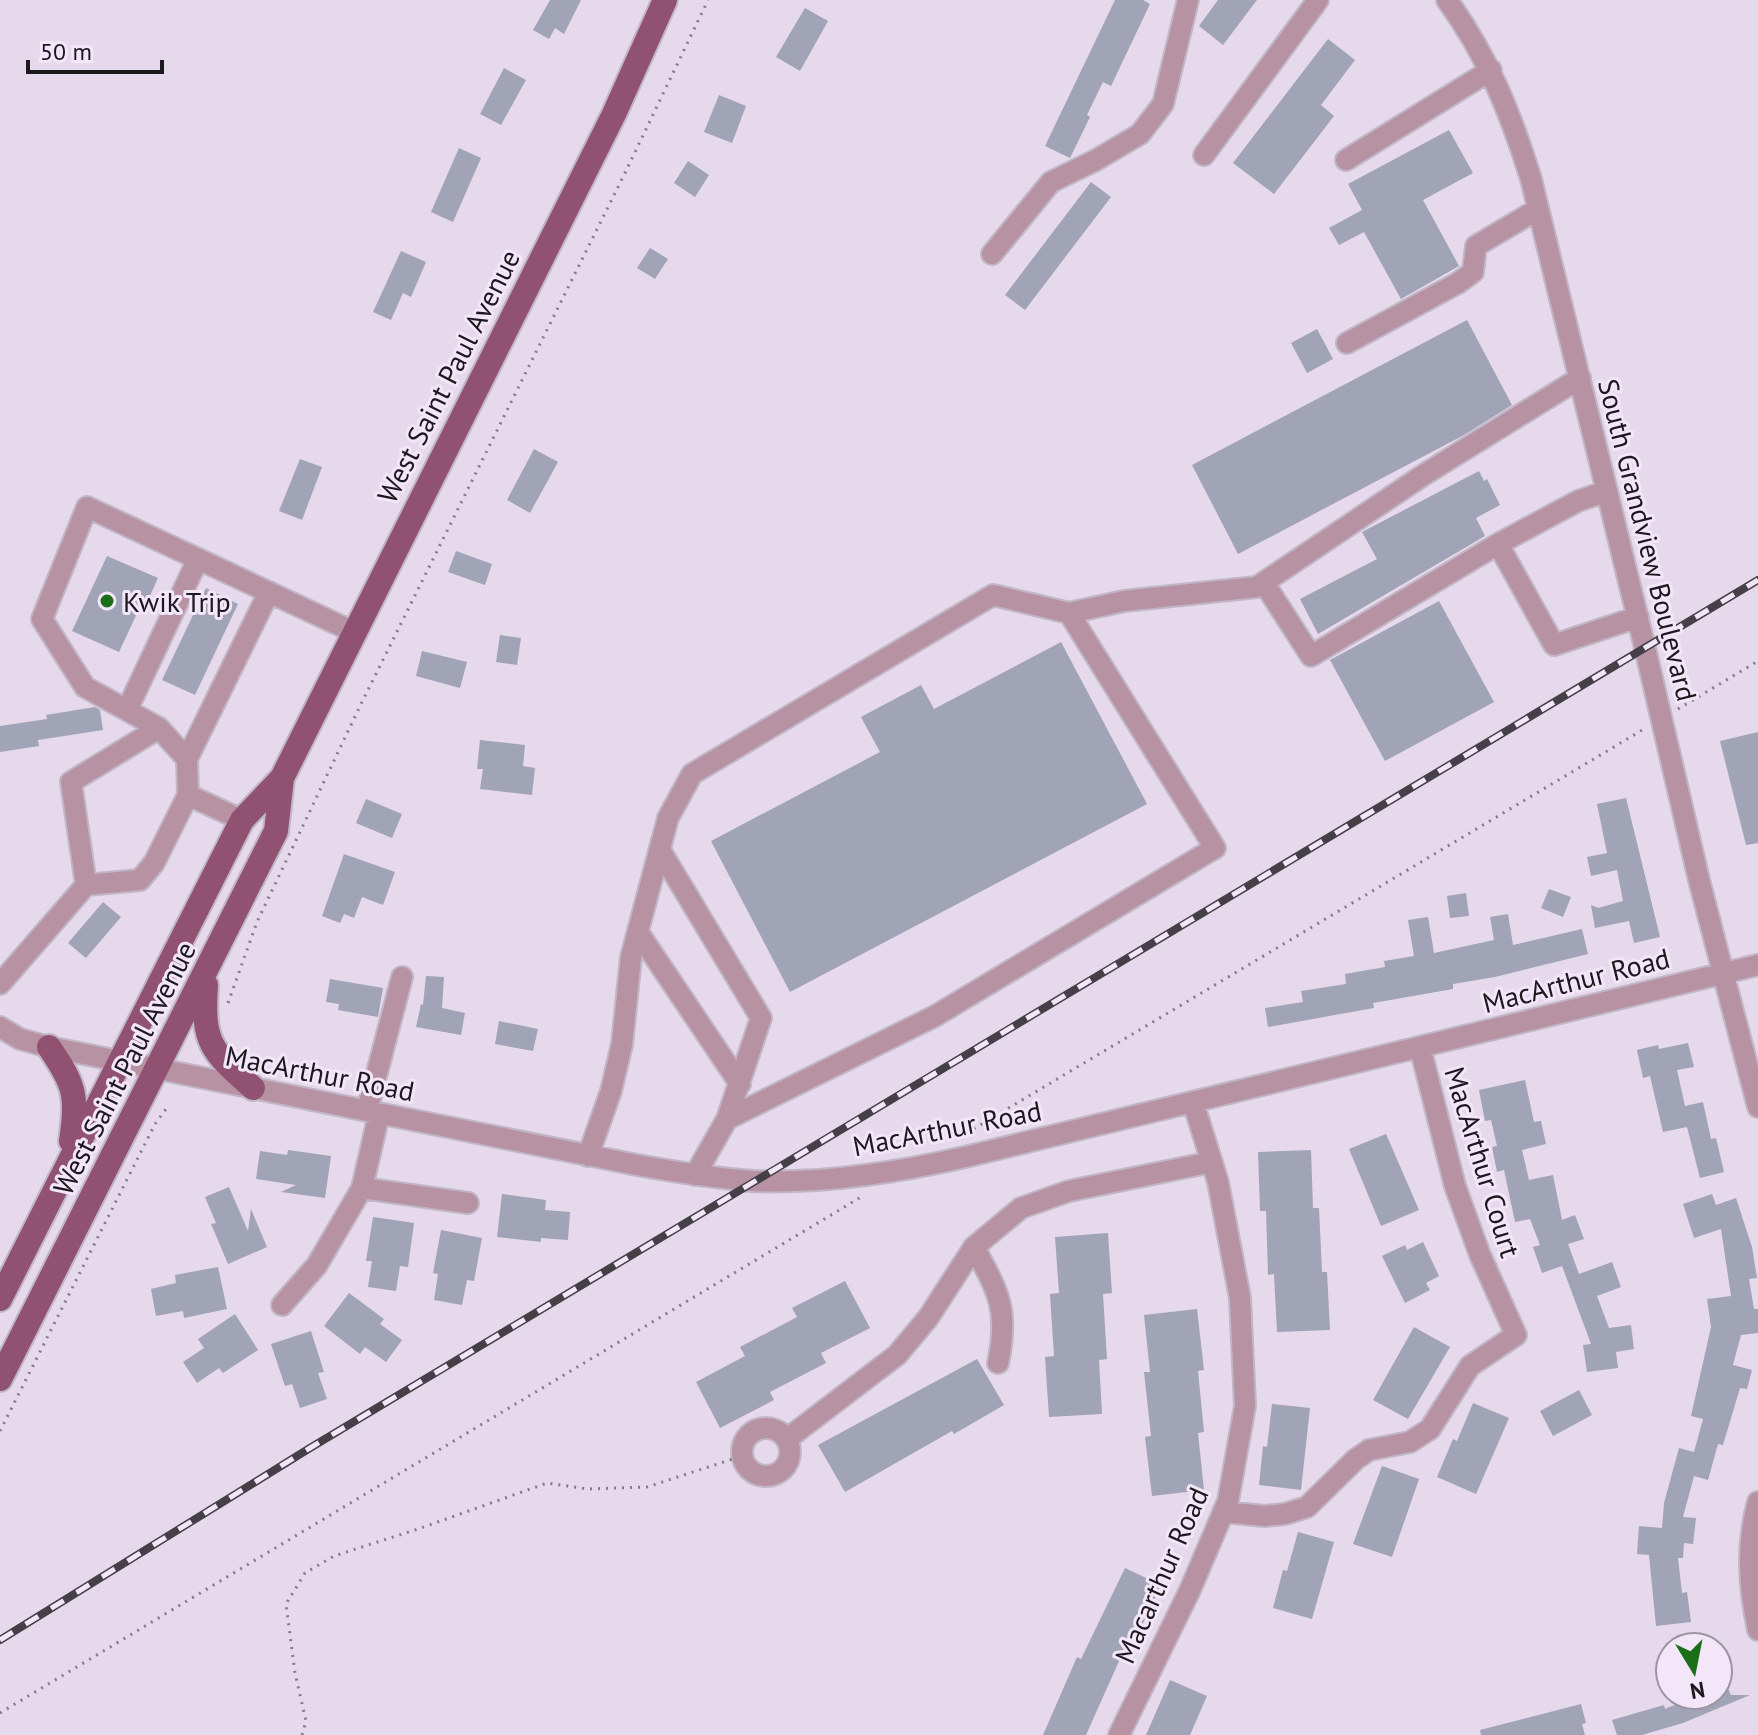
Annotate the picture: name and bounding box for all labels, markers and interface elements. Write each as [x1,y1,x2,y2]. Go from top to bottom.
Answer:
scale bar [28,24,162,74]
text: 50 m [40,36,92,67]
street label: West Saint Paul Avenue [368,243,528,509]
street label: South Grandview Boulevard [1590,375,1706,705]
place label: Kwik Trip [123,583,231,620]
marker: Kwik Trip [98,592,116,610]
street label: West Saint Paul Avenue [44,935,204,1201]
street label: MacArthur Road [1479,939,1673,1021]
street label: MacArthur Road [222,1037,418,1109]
street label: MacArthur Court [1436,1062,1530,1262]
street label: MacArthur Road [849,1092,1045,1164]
street label: Macarthur Road [1106,1481,1216,1669]
north arrow [1654,1631,1734,1711]
text: N [1688,1676,1707,1706]

